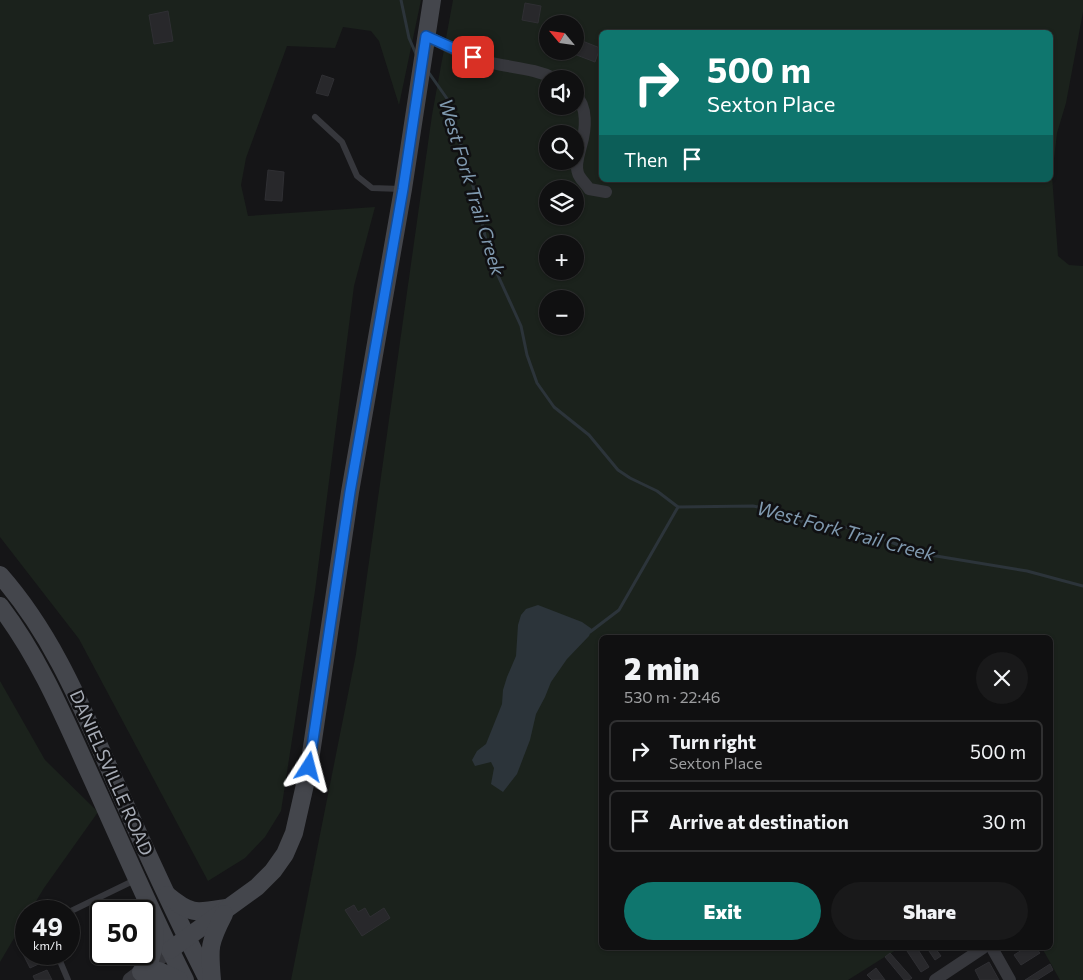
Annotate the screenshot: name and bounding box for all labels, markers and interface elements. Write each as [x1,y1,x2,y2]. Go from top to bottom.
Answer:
north arrow [539,15,584,60]
map controls [539,15,584,335]
pin [452,36,494,78]
icon: arrive [459,43,487,71]
text: 500 m [707,47,811,90]
icon: right [624,50,689,115]
button: sound [539,70,584,115]
text: Sexton Place [707,90,835,117]
water label: West Fork Trail Creek [435,96,511,279]
button: search [539,125,584,170]
icon: arrive [678,145,706,173]
text: Then [624,148,668,171]
button: layers [539,180,584,225]
button: + [539,235,584,280]
button: − [539,290,584,335]
water label: West Fork Trail Creek [755,496,938,566]
text: 2 min [624,649,699,686]
button: close [976,652,1028,704]
street label: DANIELSVILLE ROAD [66,686,158,859]
text: 530 m · 22:46 [624,687,721,706]
text: Turn right [669,730,756,753]
icon: right [626,737,654,765]
position arrow [282,740,334,792]
text: 500 m [970,740,1026,763]
text: Sexton Place [669,753,762,772]
icon: arrive [626,807,654,835]
text: Arrive at destination [669,810,849,833]
text: 30 m [983,810,1026,833]
button: Exit [624,882,821,940]
button: Share [831,882,1028,940]
speed limit sign: 50 [90,900,155,965]
text: 49 [32,911,63,941]
text: km/h [33,938,62,952]

